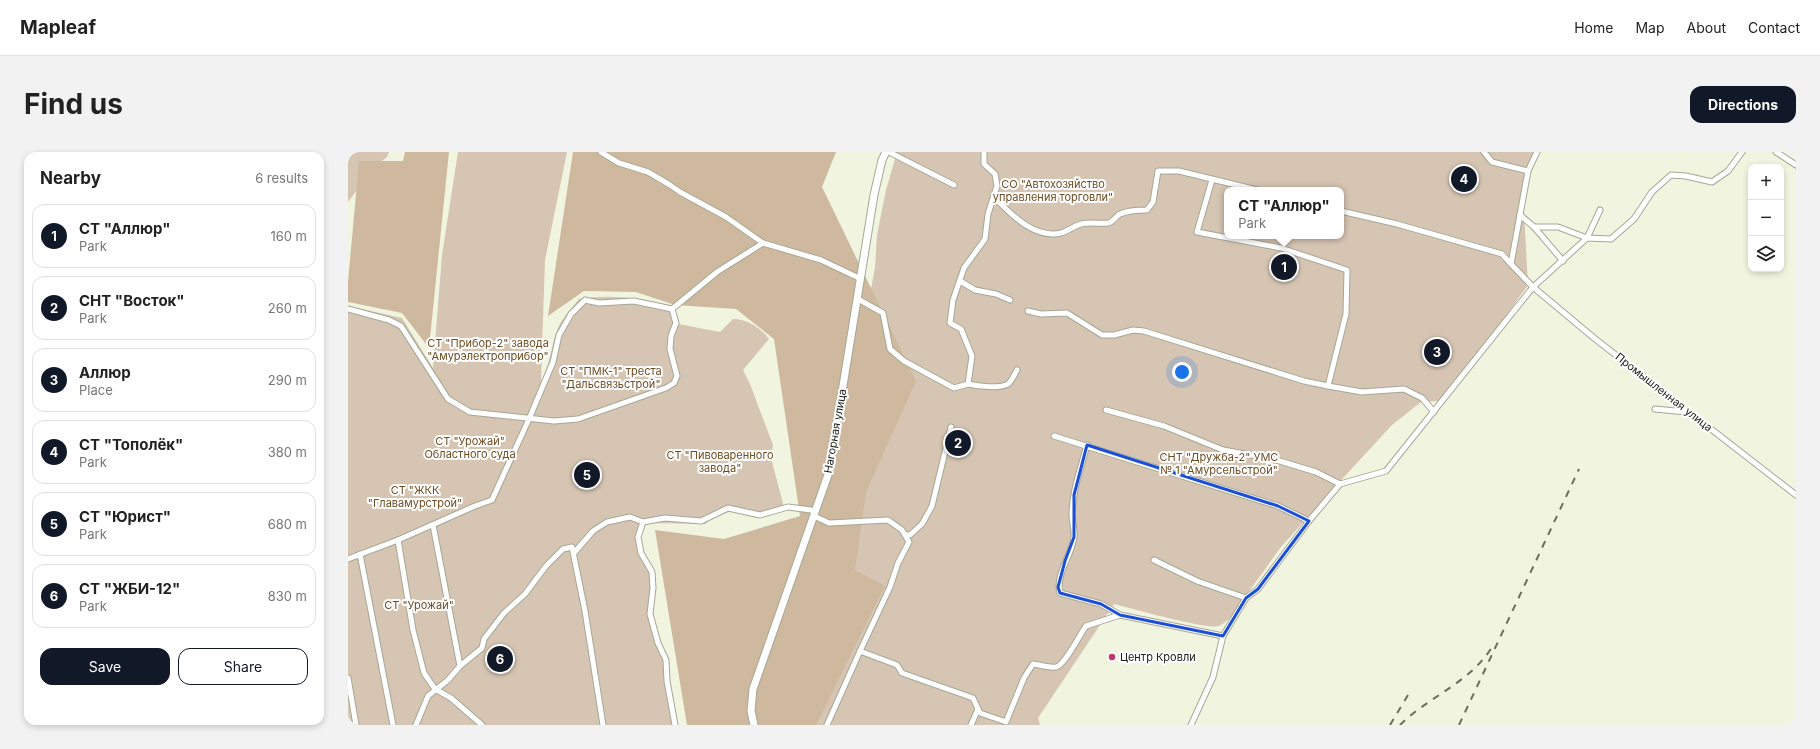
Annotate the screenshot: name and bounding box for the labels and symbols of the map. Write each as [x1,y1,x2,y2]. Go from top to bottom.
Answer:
pin: 4 [1451,164,1477,194]
park label: СО "Автохозяйство управления торговли" [993,177,1113,204]
pin: 1 [1271,252,1297,282]
park label: СТ "Прибор-2" завода "Амурэлектроприбор" [427,336,549,363]
pin: 3 [1424,337,1450,367]
street label: Промышленная улица [1613,350,1715,434]
your location [1172,362,1192,382]
park label: СТ "ПМК-1" треста "Дальсвязьстрой" [560,364,662,391]
street label: Нагорная улица [821,388,849,474]
pin: 2 [945,428,971,458]
park label: СТ "Урожай" Областного суда [424,434,516,461]
park label: СТ "Пивоваренного завода" [666,448,774,475]
park label: СНТ "Дружба-2" УМС № 1 "Амурсельстрой" [1160,450,1278,477]
pin: 5 [574,460,600,490]
park label: СТ "ЖКК "Главамурстрой" [368,483,462,510]
park label: СТ "Урожай" [384,598,454,612]
pin: 6 [487,644,513,674]
place label: Центр Кровли [1120,650,1196,664]
marker: Центр Кровли [1107,652,1117,662]

